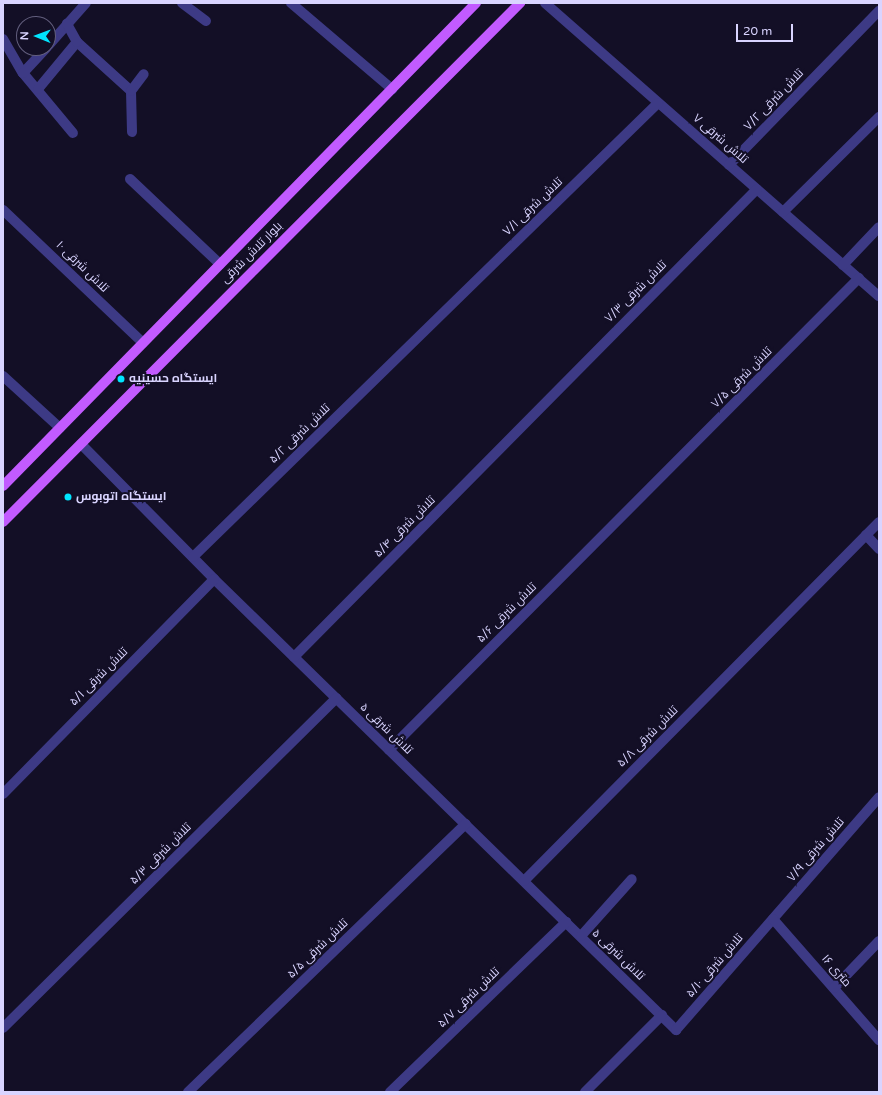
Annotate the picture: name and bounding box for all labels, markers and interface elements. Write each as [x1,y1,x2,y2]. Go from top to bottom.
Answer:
north arrow [16,16,56,56]
scale bar [738,16,795,42]
text: 20 m [743,24,772,38]
text: N [18,31,31,40]
street label: ۷/۲ تلاش شرقی [741,66,807,134]
street label: ۷ تلاش شرقی [689,111,751,167]
street label: ۷/۱ تلاش شرقی [500,175,566,239]
street label: بلوار تلاش شرقی [218,219,286,287]
street label: تلاش شرقی ۱۰ [53,238,111,296]
street label: ۷/۳ تلاش شرقی [602,258,670,326]
street label: ۷/۵ تلاش شرقی [709,345,775,411]
place label: ایستگاه حسینیه [129,372,217,386]
marker: ایستگاه حسینیه [116,374,126,384]
street label: ۵/۲ تلاش شرقی [267,401,333,467]
place label: ایستگاه اتوبوس [76,490,166,504]
marker: ایستگاه اتوبوس [63,492,73,502]
street label: ۵/۴ تلاش شرقی [371,493,439,561]
street label: ۵/۶ تلاش شرقی [474,580,540,646]
street label: ۵/۱ تلاش شرقی [67,645,131,709]
street label: ۵ تلاش شرقی [357,700,415,758]
street label: ۵/۸ تلاش شرقی [615,704,681,770]
street label: ۷/۹ تلاش شرقی [784,815,848,885]
street label: ۵/۳ تلاش شرقی [127,820,195,888]
street label: ۵/۵ تلاش شرقی [284,916,352,982]
street label: ۵ تلاش شرقی [589,926,647,984]
street label: ۵/۱۰ تلاش شرقی [684,931,746,1001]
street label: ۱۶ متری [818,952,854,990]
street label: ۵/۷ تلاش شرقی [435,965,503,1031]

